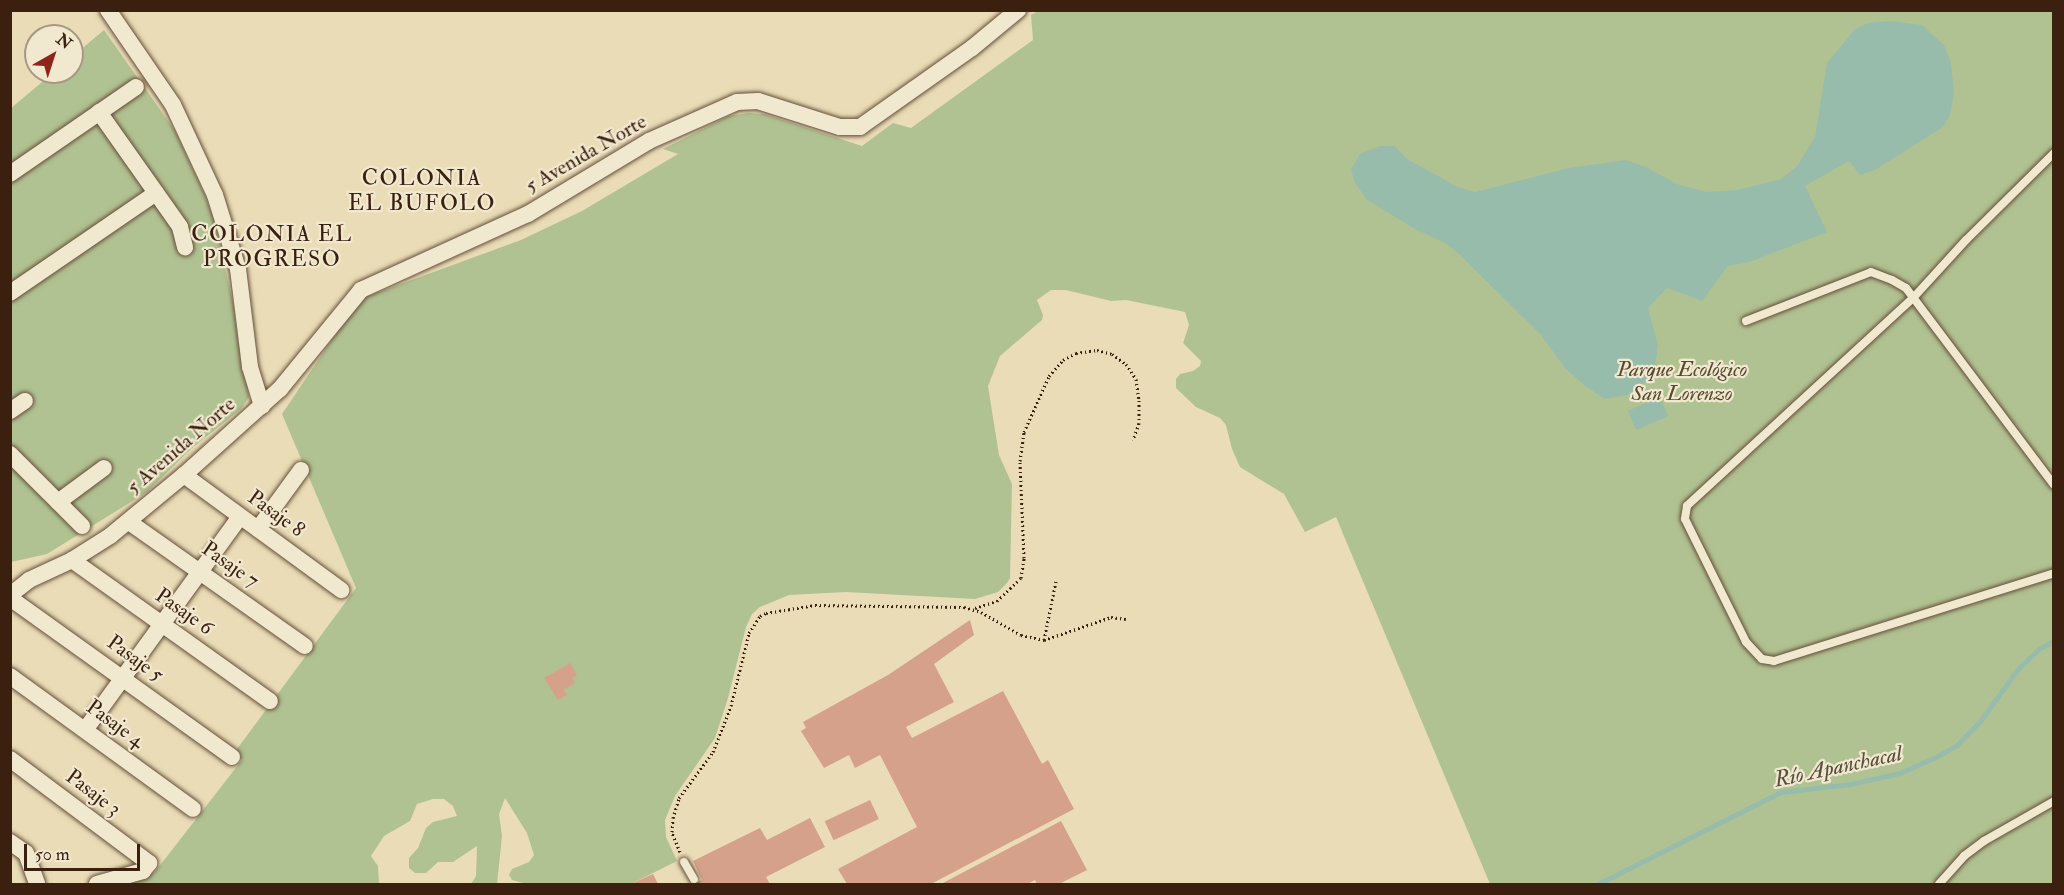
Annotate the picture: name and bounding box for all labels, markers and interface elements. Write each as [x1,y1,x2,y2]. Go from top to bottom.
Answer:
north arrow [24,24,84,84]
text: N [52,29,76,54]
street label: 5 Avenida Norte [521,109,651,199]
district label: COLONIA EL BUFOLO [348,165,496,216]
district label: COLONIA EL PROGRESO [191,221,353,272]
park label: Parque Ecológico San Lorenzo [1617,357,1747,407]
street label: 5 Avenida Norte [122,392,240,500]
street label: Pasaje 8 [243,485,309,543]
street label: Pasaje 7 [197,536,263,594]
street label: Pasaje 6 [150,583,218,641]
street label: Pasaje 5 [102,630,168,688]
street label: Pasaje 4 [81,695,149,753]
water label: Río Apanchacal [1772,741,1904,793]
street label: Pasaje 3 [61,764,125,822]
scale bar [27,832,142,870]
text: 50 m [35,843,70,866]

